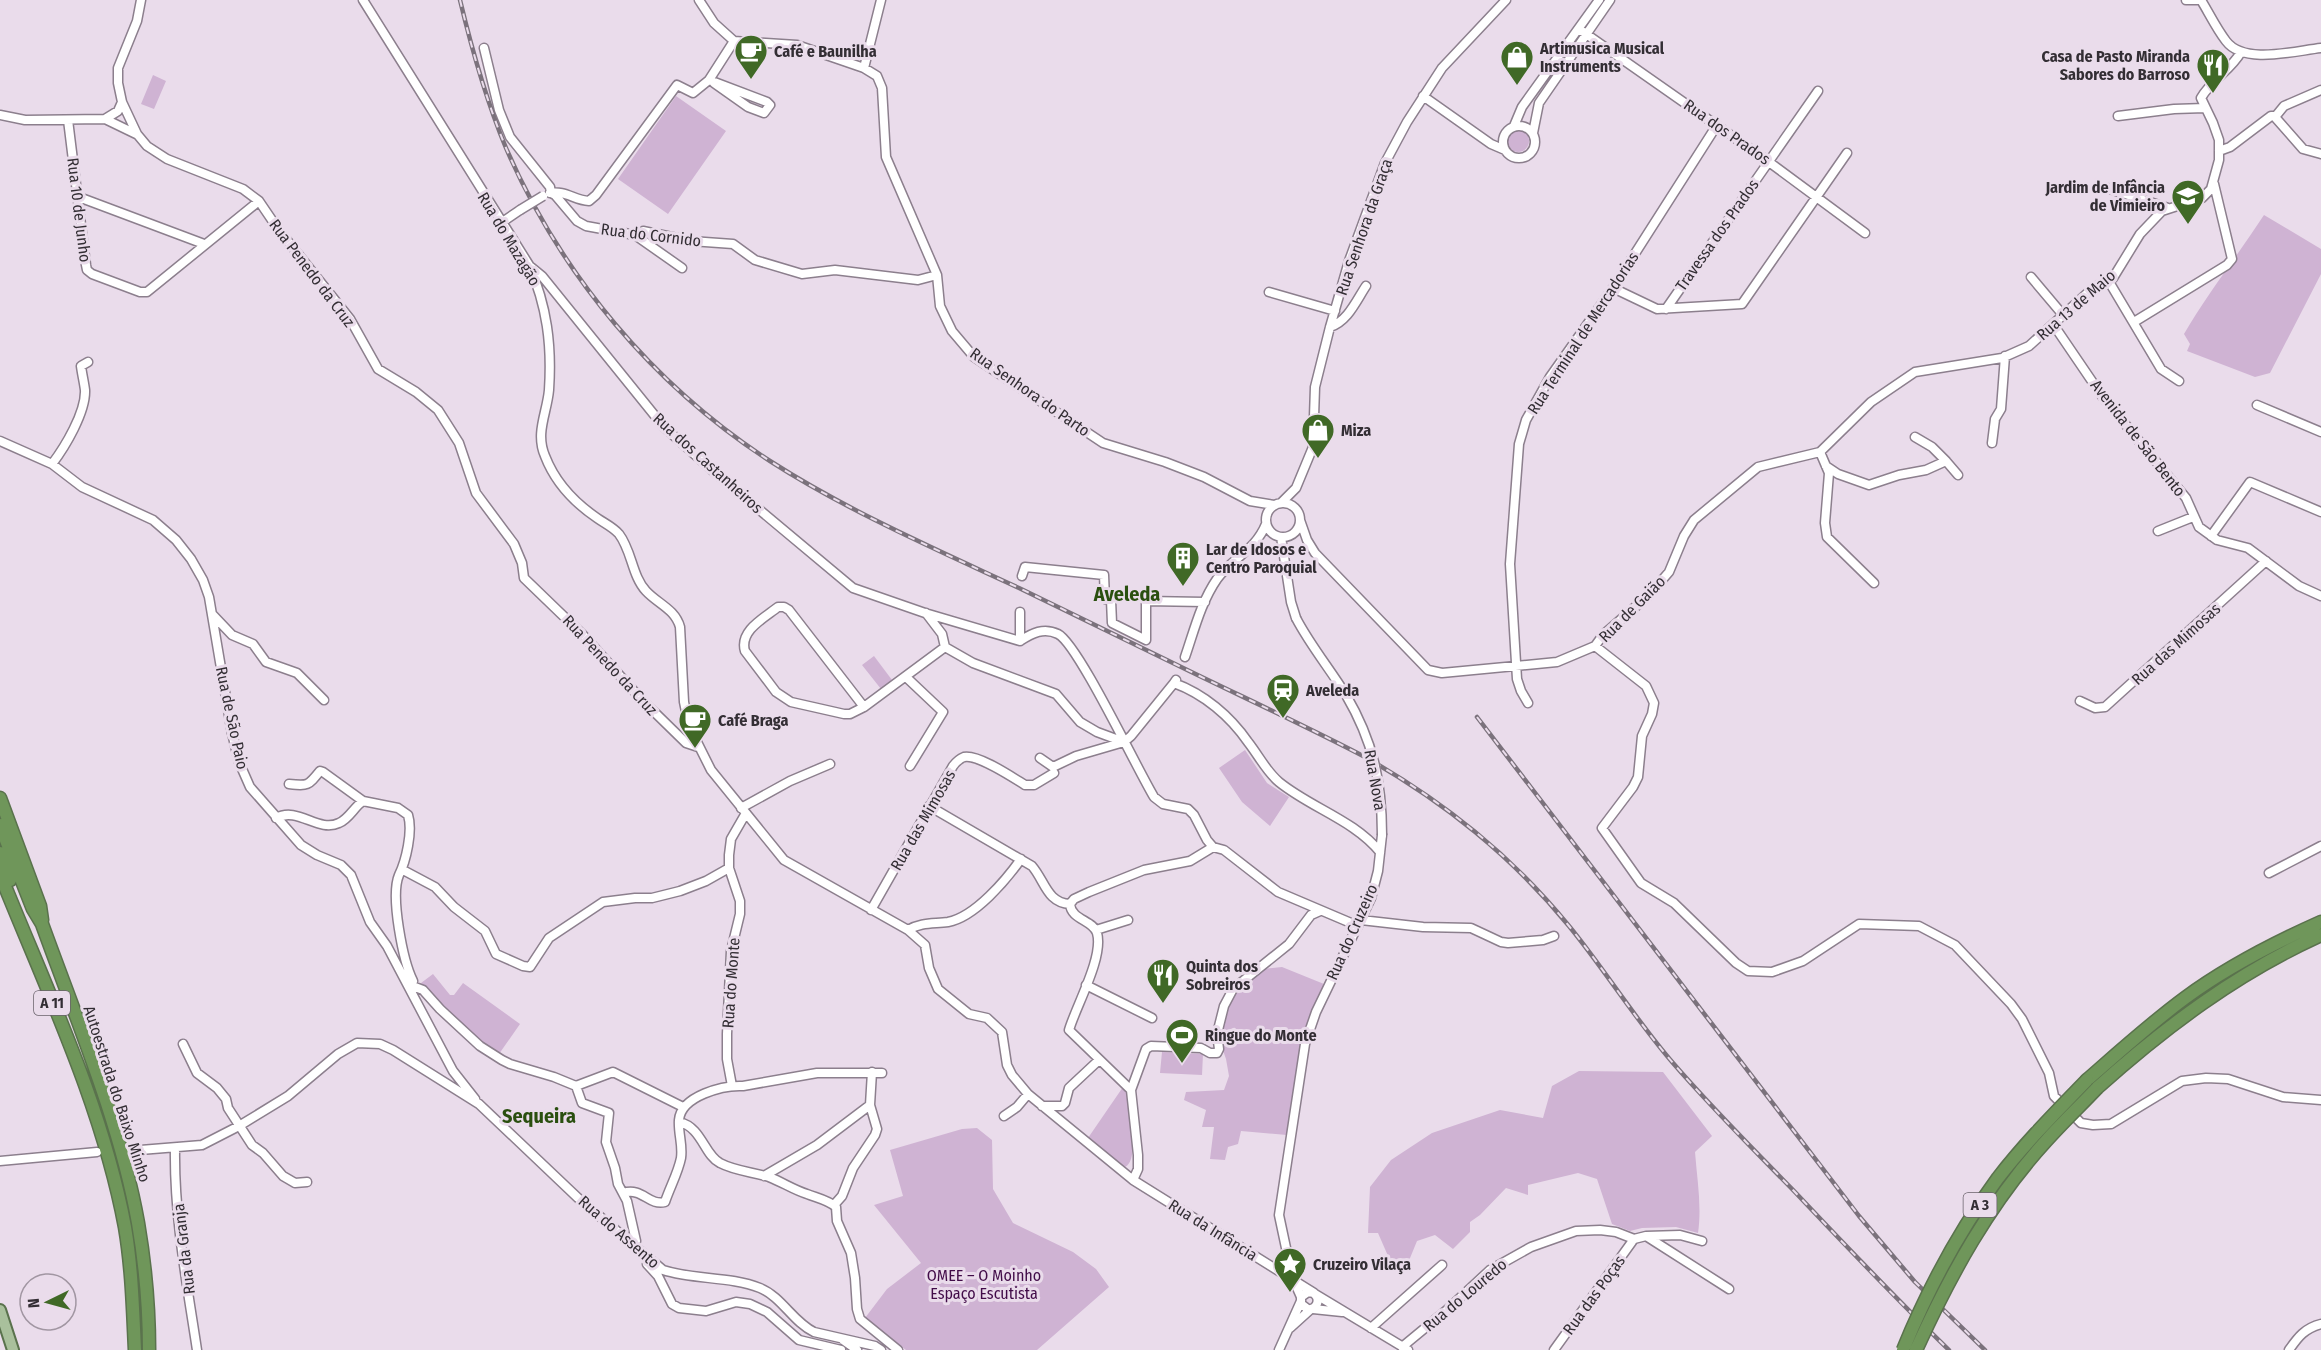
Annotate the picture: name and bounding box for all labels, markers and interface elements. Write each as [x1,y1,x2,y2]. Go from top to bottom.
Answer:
cafe icon: Café e Baunilha [733,33,769,80]
shop icon: Artimusica Musical Instruments [1499,39,1535,86]
place label: Artimusica Musical Instruments [1539,39,1665,76]
place label: Café e Baunilha [774,42,877,61]
place label: Casa de Pasto Miranda Sabores do Barroso [2041,47,2190,84]
restaurant icon: Casa de Pasto Miranda Sabores do Barroso [2195,47,2231,94]
street label: Rua dos Prados [1680,95,1774,169]
street label: Rua Senhora da Graça [1332,156,1396,298]
street label: Rua 10 de Junho [63,157,95,263]
street label: Travessa dos Prados [1671,175,1763,294]
place label: Jardim de Infância de Vimieiro [2044,178,2165,215]
school or university icon: Jardim de Infância de Vimieiro [2170,178,2206,225]
street label: Rua do Mazagão [474,189,544,289]
street label: Rua Penedo da Cruz [265,215,359,331]
street label: Rua do Cornido [600,219,702,251]
street label: Rua Terminal de Mercadorias [1523,248,1643,418]
street label: Rua 13 de Maio [2033,266,2119,344]
street label: Rua Senhora do Parto [967,344,1093,440]
street label: Avenida de São Bento [2087,376,2189,500]
street label: Rua dos Castanheiros [649,409,767,517]
shop icon: Miza [1300,412,1336,459]
place label: Miza [1341,421,1371,440]
building icon: Lar de Idosos e Centro Paroquial [1165,540,1201,587]
place label: Lar de Idosos e Centro Paroquial [1206,540,1317,577]
street label: Rua de Gaião [1595,572,1669,646]
district label: Aveleda [1093,582,1160,606]
street label: Rua das Mimosas [2128,599,2224,689]
street label: Rua Penedo da Cruz [559,611,661,719]
street label: Rua de São Paio [212,665,252,771]
station icon: Aveleda [1265,672,1301,719]
place label: Aveleda [1305,681,1359,700]
cafe icon: Café Braga [677,702,713,749]
place label: Café Braga [718,711,788,730]
street label: Rua Nova [1360,748,1390,812]
street label: Rua das Mimosas [887,766,960,874]
street label: Rua do Cruzeiro [1322,881,1382,983]
street label: Rua do Monte [718,937,744,1029]
restaurant icon: Quinta dos Sobreiros [1145,957,1181,1004]
place label: Quinta dos Sobreiros [1186,957,1258,994]
road number: A 11 [34,991,70,1015]
street label: Autoestrada do Baixo Minho [79,1003,155,1185]
sports icon: Ringue do Monte [1164,1017,1200,1064]
place label: Ringue do Monte [1205,1026,1317,1045]
district label: Sequeira [502,1104,576,1128]
street label: Rua do Assento [575,1192,663,1272]
road number: A 3 [1964,1193,1996,1217]
street label: Rua da Infância [1165,1195,1261,1265]
street label: Rua da Granja [169,1202,199,1295]
place icon: Cruzeiro Vilaça [1272,1246,1308,1293]
street label: Rua das Poças [1559,1252,1629,1338]
place label: Cruzeiro Vilaça [1313,1255,1411,1275]
street label: Rua do Louredo [1419,1255,1511,1335]
park label: OMEE – O Moinho Espaço Escutista [927,1266,1041,1303]
north arrow [18,1272,78,1332]
text: N [24,1298,43,1309]

